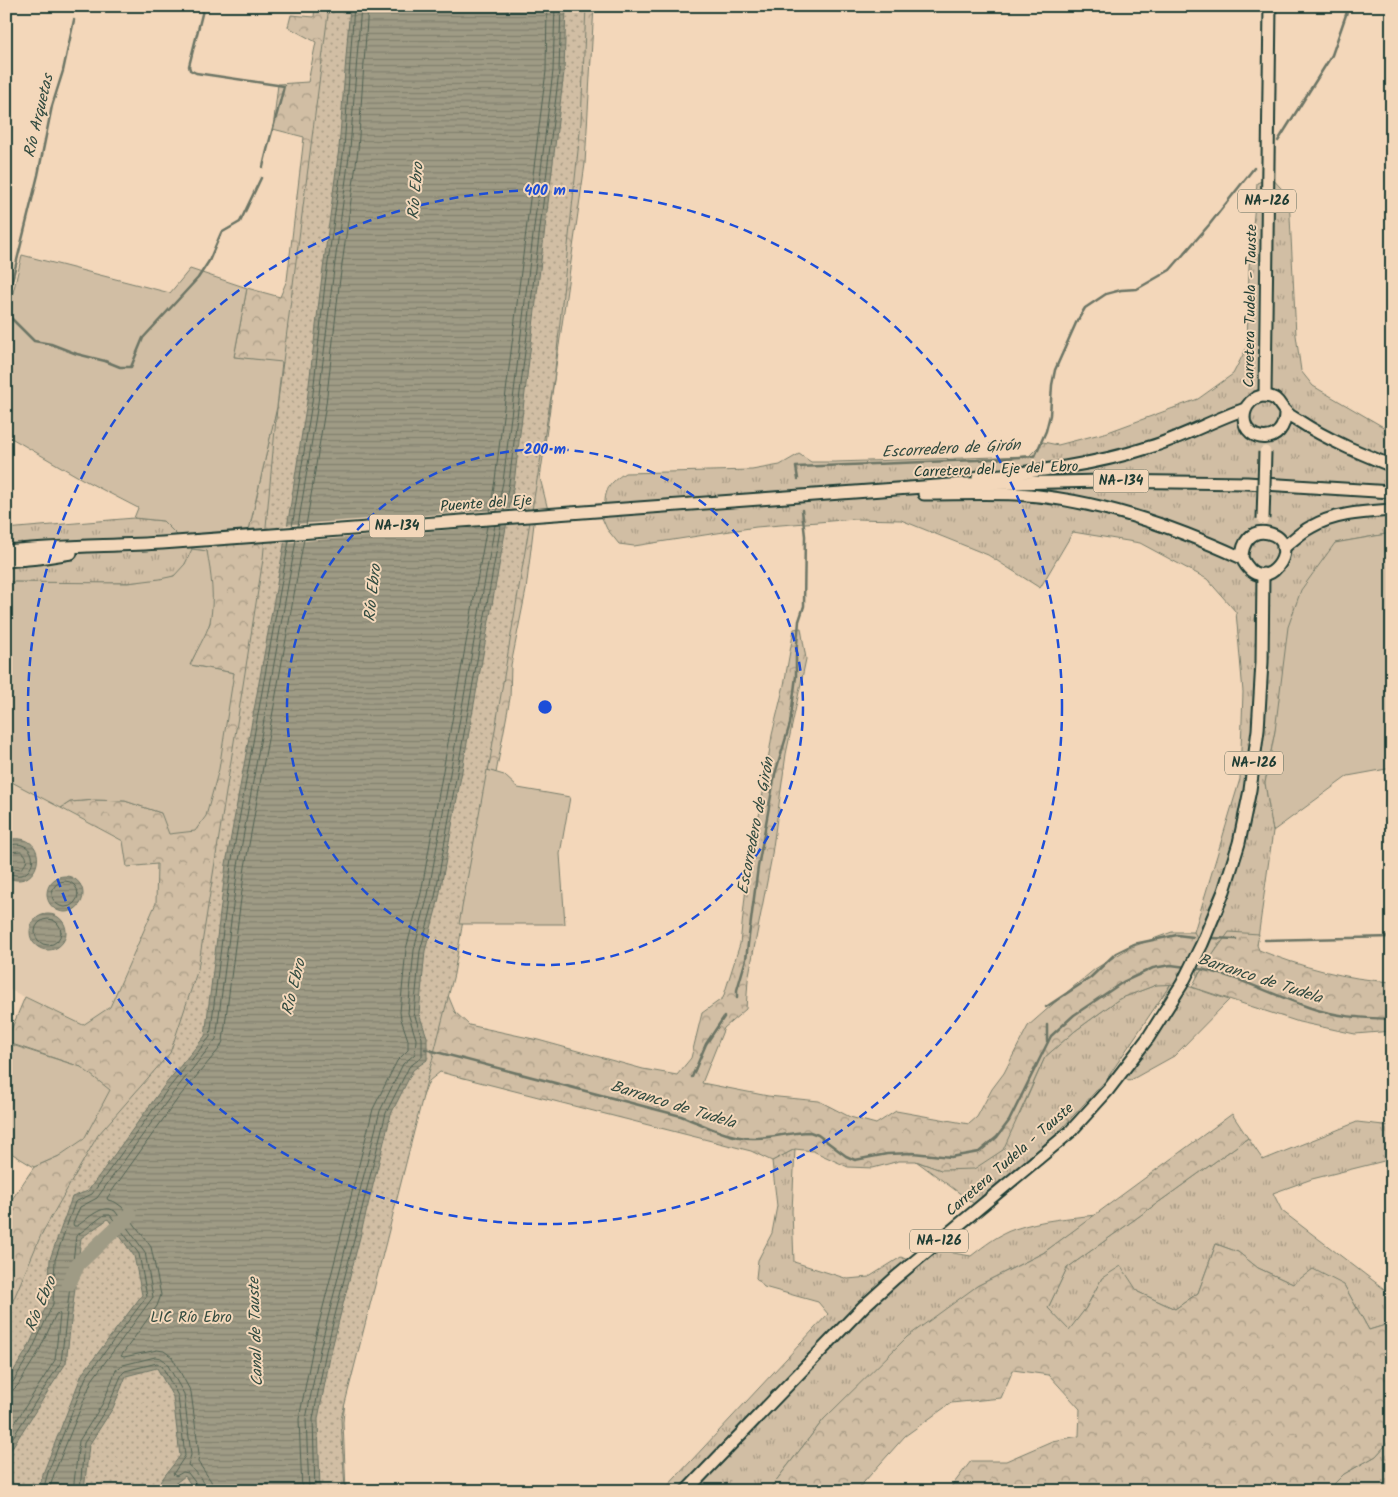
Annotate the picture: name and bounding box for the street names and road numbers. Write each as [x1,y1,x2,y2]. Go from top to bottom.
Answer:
road number: NA-126 [1238,190,1296,212]
street label: Carretera Tudela - Tauste [1238,224,1264,388]
street label: Carretera del Eje del Ebro [913,455,1079,485]
road number: NA-134 [1094,470,1148,492]
street label: Puente del Eje [439,489,533,519]
road number: NA-134 [370,514,424,538]
road number: NA-126 [1225,751,1283,774]
street label: Carretera Tudela - Tauste [940,1097,1080,1223]
road number: NA-126 [910,1230,968,1252]

